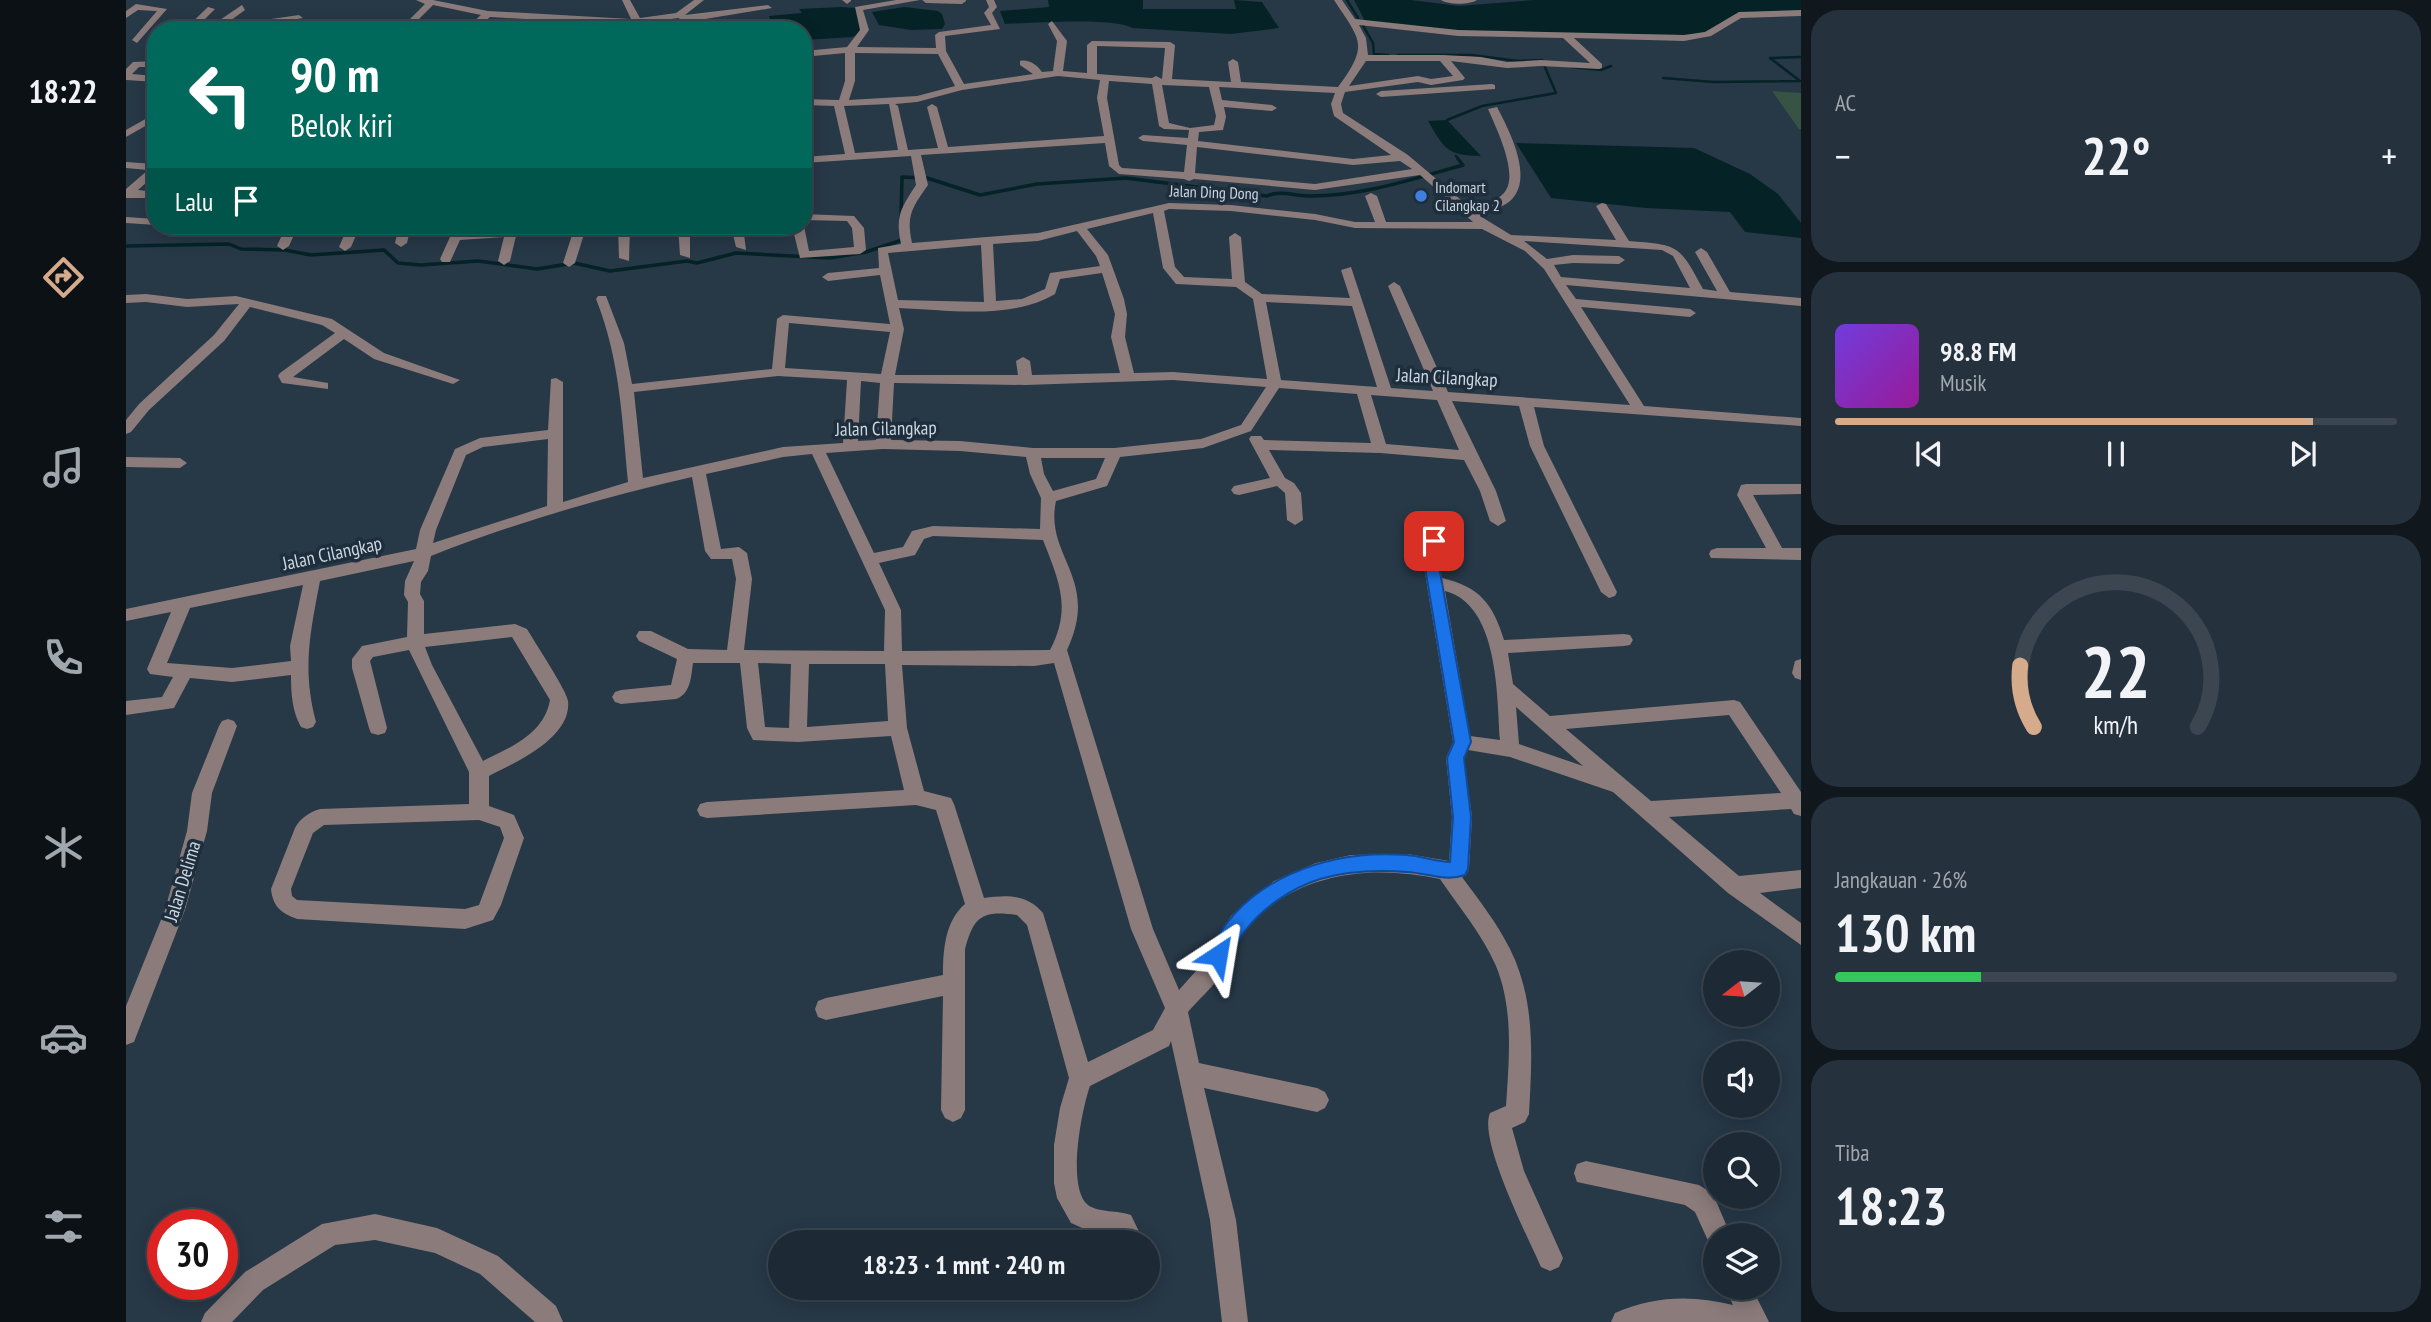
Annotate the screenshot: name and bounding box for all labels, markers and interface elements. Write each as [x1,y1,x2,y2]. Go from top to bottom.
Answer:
text: 90 m [290,42,379,106]
icon: left [175,49,266,140]
text: 18:22 [28,70,98,112]
text: AC [1835,88,1856,117]
text: Belok kiri [290,104,393,146]
text: 22° [2082,122,2150,189]
text: − [1835,131,1851,180]
text: + [2381,131,2397,180]
place label: Indomart Cilangkap 2 [1435,177,1500,215]
street label: Jalan Ding Dong [1168,180,1259,204]
icon: arrive [227,182,265,220]
text: Lalu [175,185,213,218]
marker: Indomart Cilangkap 2 [1413,188,1429,204]
icon: directions [39,253,88,302]
text: 98.8 FM [1940,335,2016,368]
street label: Jalan Cilangkap [1395,362,1498,392]
text: Musik [1940,368,1986,397]
street label: Jalan Cilangkap [834,415,937,441]
icon: previous [1910,435,1948,473]
icon: pause [2097,435,2135,473]
icon: next [2284,435,2322,473]
icon: music [39,443,88,492]
pin [1404,511,1464,571]
icon: arrive [1415,522,1453,560]
street label: Jalan Cilangkap [279,531,384,575]
text: 22 [2081,623,2151,717]
icon: phone [39,633,88,682]
text: km/h [2094,709,2138,741]
icon: climate [39,823,88,872]
street label: Jalan Delima [158,838,206,925]
text: Jangkauan · 26% [1835,865,1967,894]
text: 130 km [1835,899,1976,966]
position arrow [1181,918,1255,992]
north arrow [1703,950,1780,1027]
map controls [1703,950,1780,1300]
icon: car [39,1013,88,1062]
button: sound [1703,1041,1780,1118]
button: search [1703,1132,1780,1209]
text: Tiba [1835,1138,1869,1167]
text: 18:23 [1835,1172,1947,1239]
icon: filters [39,1202,88,1251]
speed limit sign: 30 [147,1209,238,1300]
button: layers [1703,1223,1780,1300]
text: 18:23 · 1 mnt · 240 m [863,1248,1065,1281]

